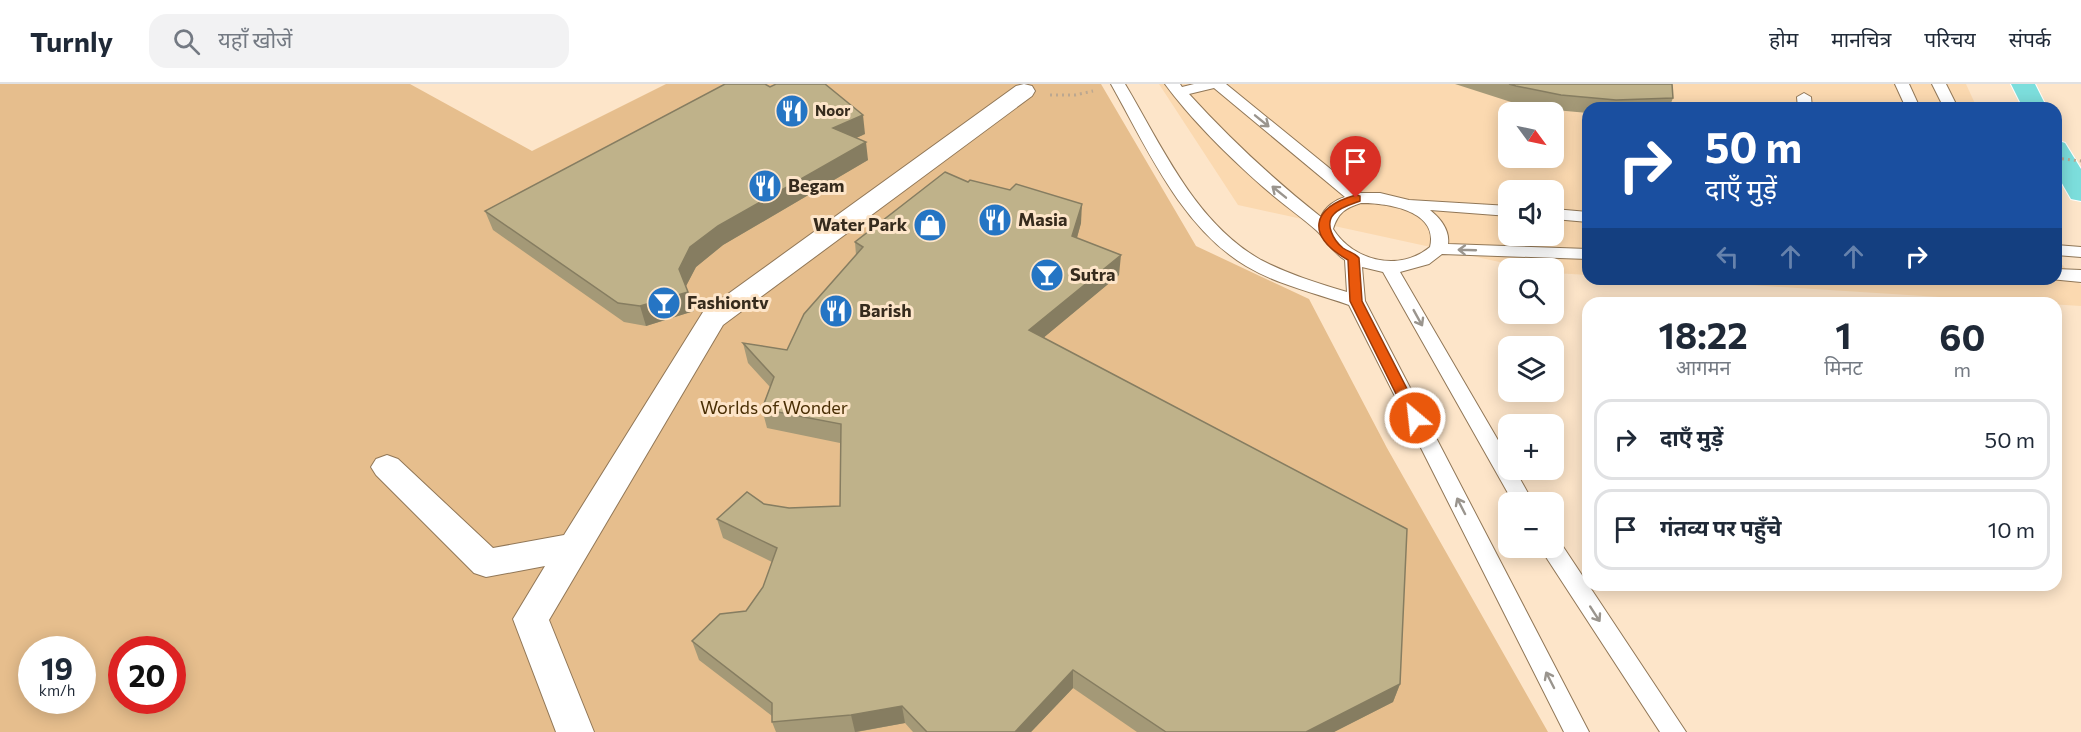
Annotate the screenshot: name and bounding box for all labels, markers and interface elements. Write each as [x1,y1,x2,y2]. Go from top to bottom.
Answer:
search box [149,14,569,68]
text: Turnly [30,24,113,58]
icon: search [170,25,203,58]
text: यहाँ खोजें [218,26,292,53]
text: होम [1769,26,1798,51]
text: मानचित्र [1831,26,1891,51]
text: परिचय [1924,26,1976,51]
text: संपर्क [2009,26,2051,51]
restaurant icon: Noor [774,93,810,129]
place label: Noor [815,101,850,119]
north arrow [1498,102,1564,168]
map controls [1498,102,1564,558]
one-way arrow [1254,114,1269,128]
text: 50 m [1705,120,1802,172]
icon: right [1606,126,1684,204]
pin [1330,136,1381,198]
icon: arrive [1339,145,1372,178]
restaurant icon: Begam [747,168,783,204]
text: दाएँ मुड़ें [1705,172,1777,205]
place label: Begam [788,174,844,196]
button: sound [1498,180,1564,246]
one-way arrow [1271,186,1287,199]
restaurant icon: Masia [977,202,1013,238]
shop icon: Water Park [912,207,948,243]
place label: Masia [1018,208,1068,230]
place label: Water Park [813,213,908,235]
icon: left [1711,240,1744,273]
icon: ahead [1774,240,1807,273]
icon: ahead [1837,240,1870,273]
icon: right [1900,240,1933,273]
one-way arrow [1458,244,1478,256]
bar icon: Sutra [1029,257,1065,293]
button: search [1498,258,1564,324]
place label: Sutra [1070,263,1115,285]
bar icon: Fashiontv [646,285,682,321]
place label: Fashiontv [687,291,769,313]
restaurant icon: Barish [818,293,854,329]
place label: Barish [859,299,912,321]
one-way arrow [1412,309,1424,326]
text: 18:22 [1659,312,1748,356]
text: 1 [1835,312,1852,356]
text: 60 [1939,314,1985,358]
button: layers [1498,336,1564,402]
text: आगमन [1676,355,1731,379]
text: मिनट [1824,355,1863,379]
text: m [1954,357,1971,381]
position arrow [1383,386,1447,450]
park label: Worlds of Wonder [700,396,848,418]
button: + [1498,414,1564,480]
icon: right [1609,423,1642,456]
text: दाएँ मुड़ें [1660,424,1723,451]
text: 50 m [1985,426,2035,453]
button: − [1498,492,1564,558]
one-way arrow [1455,498,1466,516]
icon: arrive [1609,513,1642,546]
text: गंतव्य पर पहुँचे [1660,514,1782,541]
text: 10 m [1988,516,2035,543]
one-way arrow [1588,606,1601,623]
speed limit sign: 20 [108,636,186,714]
text: 19 [41,649,73,686]
one-way arrow [1544,672,1556,689]
text: km/h [39,681,75,699]

